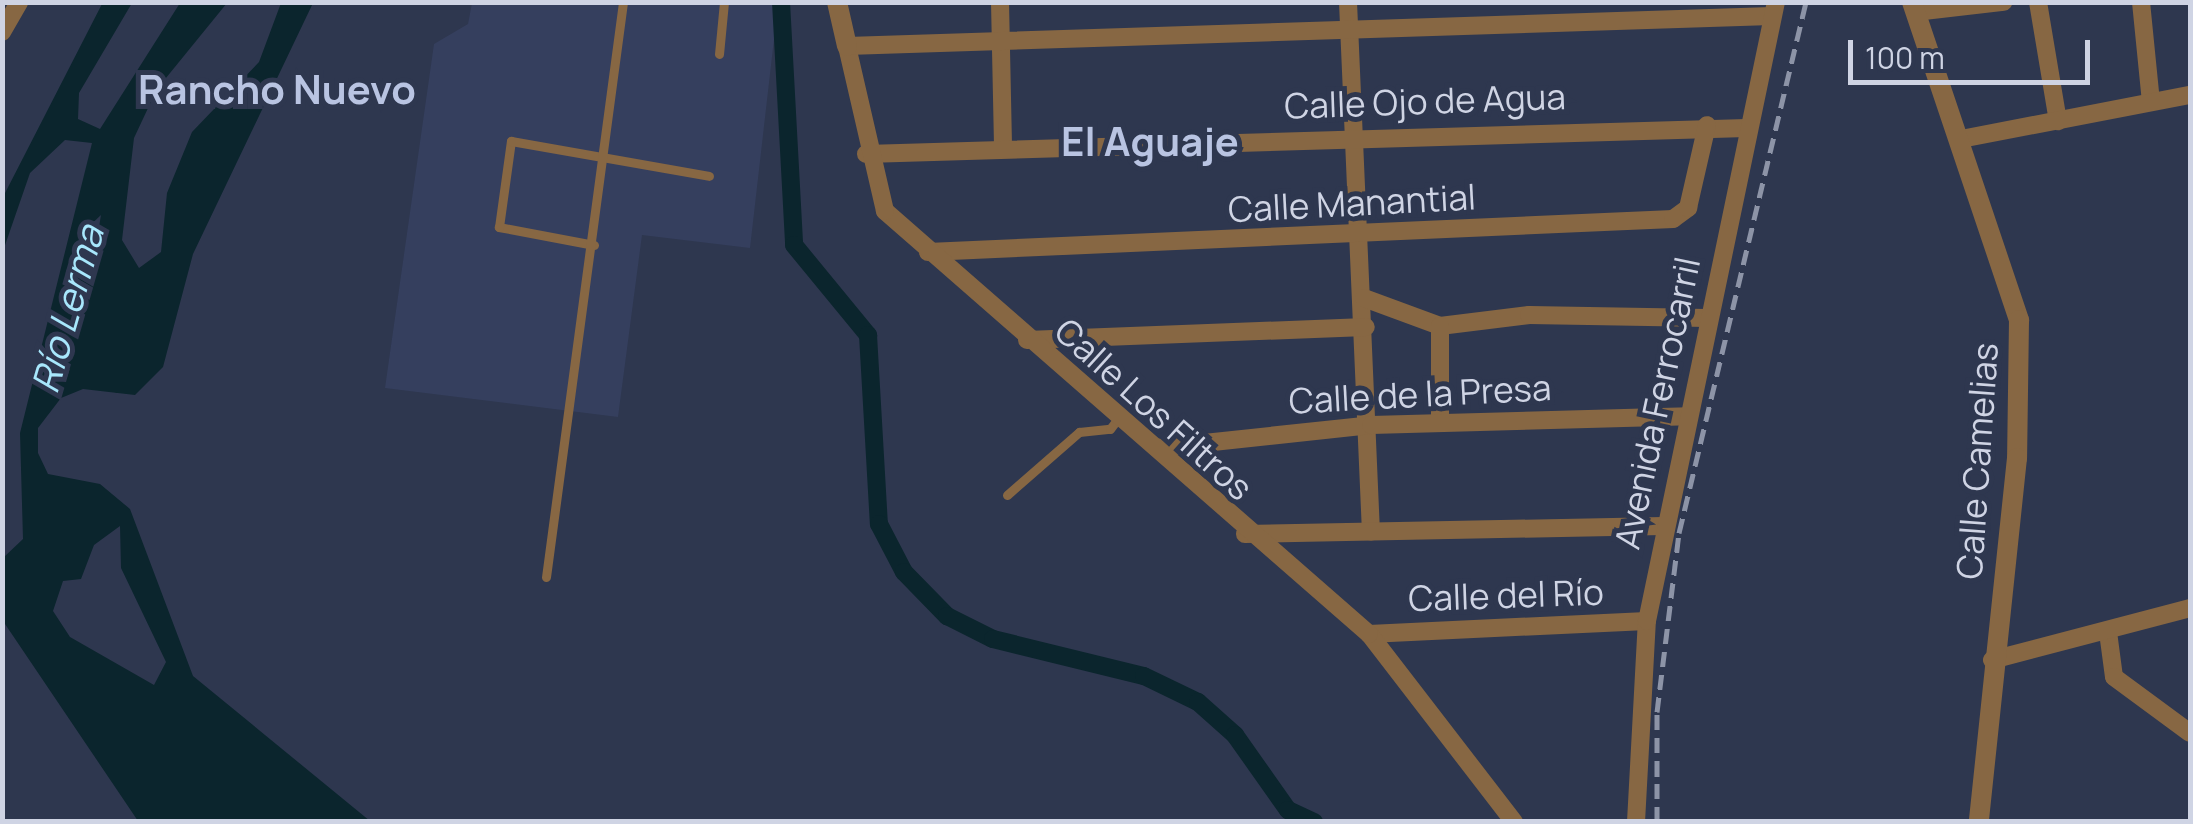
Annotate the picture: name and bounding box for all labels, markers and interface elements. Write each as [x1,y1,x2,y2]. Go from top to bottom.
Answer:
scale bar [1853,20,2096,82]
text: 100 m [1865,37,1945,78]
district label: Rancho Nuevo [138,65,416,113]
street label: Calle Ojo de Agua [1284,75,1566,127]
district label: El Aguaje [1061,117,1239,165]
street label: Calle Manantial [1227,176,1477,230]
water label: Río Lerma [21,220,113,398]
street label: Avenida Ferrocarril [1606,253,1708,553]
street label: Calle Los Filtros [1047,309,1261,509]
street label: Calle Camelias [1948,341,2006,581]
street label: Calle de la Presa [1288,366,1552,422]
street label: Calle del Río [1408,571,1604,619]

